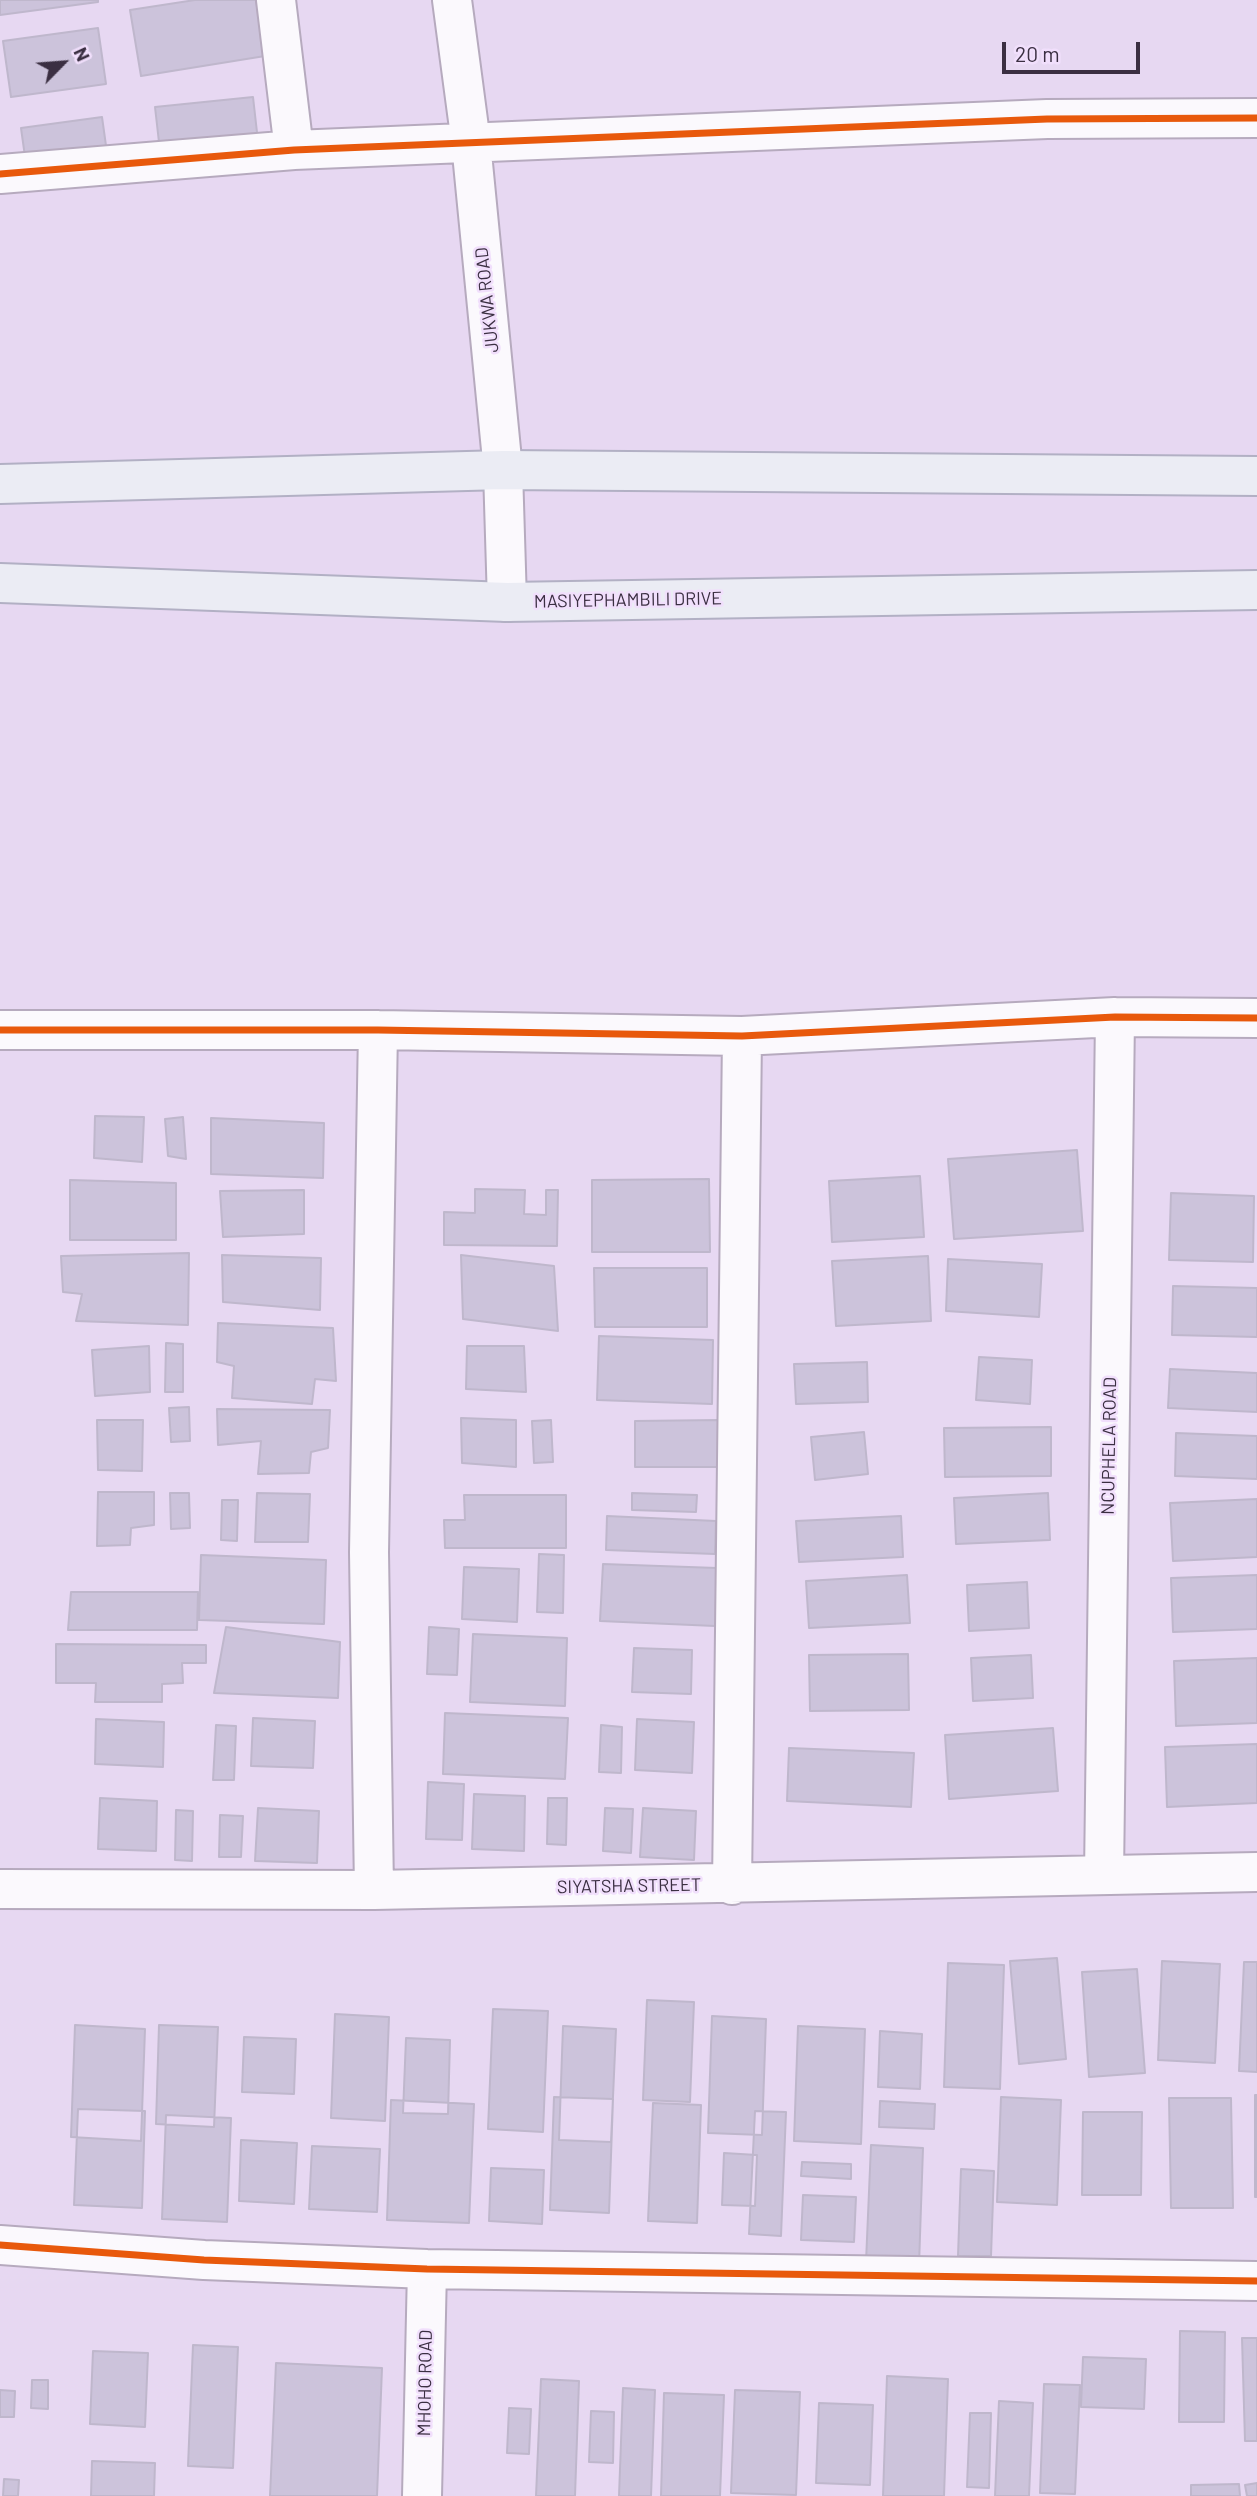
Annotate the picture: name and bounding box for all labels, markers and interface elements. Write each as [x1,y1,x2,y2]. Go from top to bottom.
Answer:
north arrow [28,28,98,98]
scale bar [1005,28,1143,72]
text: 20 m [1015,41,1060,66]
text: N [69,43,96,64]
street label: JUKWA ROAD [471,246,503,354]
street label: MASIYEPHAMBILI DRIVE [534,588,722,612]
street label: NCUPHELA ROAD [1097,1377,1121,1515]
street label: SIYATSHA STREET [557,1874,701,1898]
street label: MHOHO ROAD [413,2329,437,2437]

